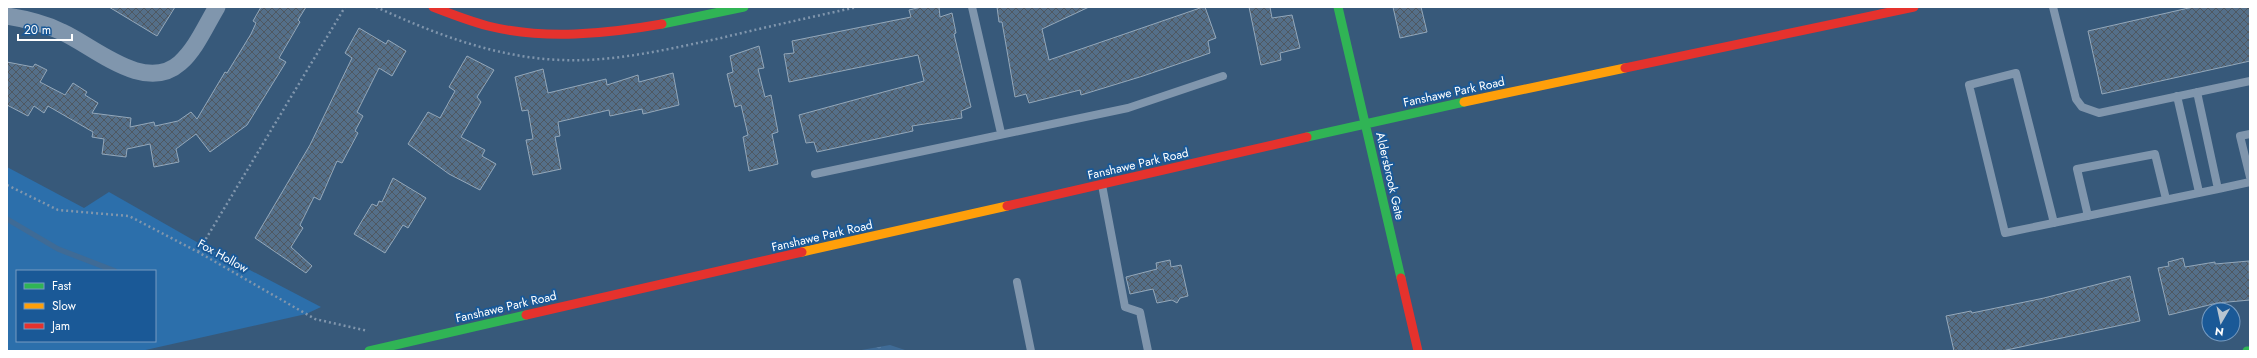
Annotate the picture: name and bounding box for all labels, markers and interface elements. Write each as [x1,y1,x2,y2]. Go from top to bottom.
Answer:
scale bar [18,16,72,42]
text: 20 m [24,21,51,39]
street label: Fanshawe Park Road [1402,72,1506,112]
street label: Aldersbrook Gate [1371,130,1409,222]
street label: Fanshawe Park Road [1086,144,1190,184]
street label: Fanshawe Park Road [770,216,874,256]
street label: Fox Hollow [194,235,253,278]
legend [16,270,156,342]
text: Fast [52,277,71,295]
street label: Fanshawe Park Road [454,287,558,327]
text: Slow [52,297,77,315]
north arrow [2201,302,2241,342]
text: Jam [50,317,70,335]
text: N [2214,323,2225,340]

